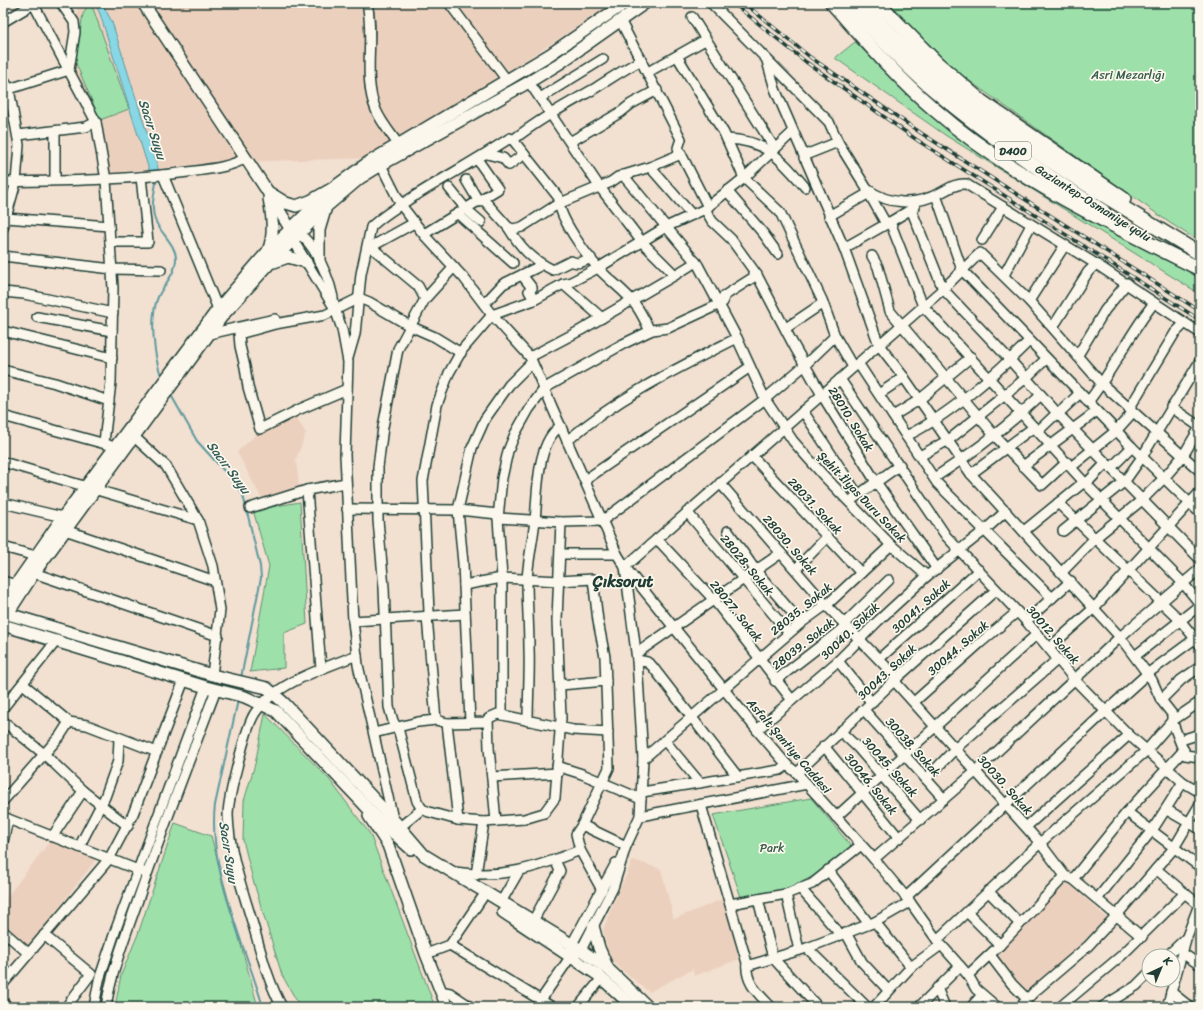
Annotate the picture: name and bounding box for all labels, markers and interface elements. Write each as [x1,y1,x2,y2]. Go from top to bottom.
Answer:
park label: Asri Mezarlığı [1090,64,1165,86]
water label: Sacır Suyu [132,96,174,164]
road number: D400 [995,142,1031,160]
street label: Gaziantep-Osmaniye yolu [1030,158,1156,248]
street label: 28010. Sokak [822,382,880,457]
water label: Sacır Suyu [201,435,258,501]
street label: Şehit İlyas Duru Sokak [812,446,912,549]
street label: 28031. Sokak [782,472,848,541]
street label: 28030. Sokak [757,509,823,581]
street label: 28028. Sokak [714,529,780,601]
district label: Çıksorut [592,567,653,596]
street label: 30041. Sokak [886,573,956,639]
street label: 28027. Sokak [704,575,768,647]
street label: 28035. Sokak [765,577,837,641]
street label: 30040. Sokak [815,596,885,665]
street label: 30012. Sokak [1021,600,1086,670]
street label: 28039. Sokak [767,612,840,676]
street label: 30044. Sokak [922,614,994,681]
street label: 30043. Sokak [852,638,922,706]
street label: Asfalt Şantiye Caddesi [740,692,837,799]
street label: 30038. Sokak [880,712,947,783]
street label: 30045. Sokak [856,731,924,803]
street label: 30046. Sokak [839,748,904,821]
street label: 30030. Sokak [972,750,1039,821]
water label: Sacır Suyu [212,819,245,887]
park label: Park [760,837,785,859]
north arrow [1141,948,1181,988]
text: K [1158,951,1178,971]

